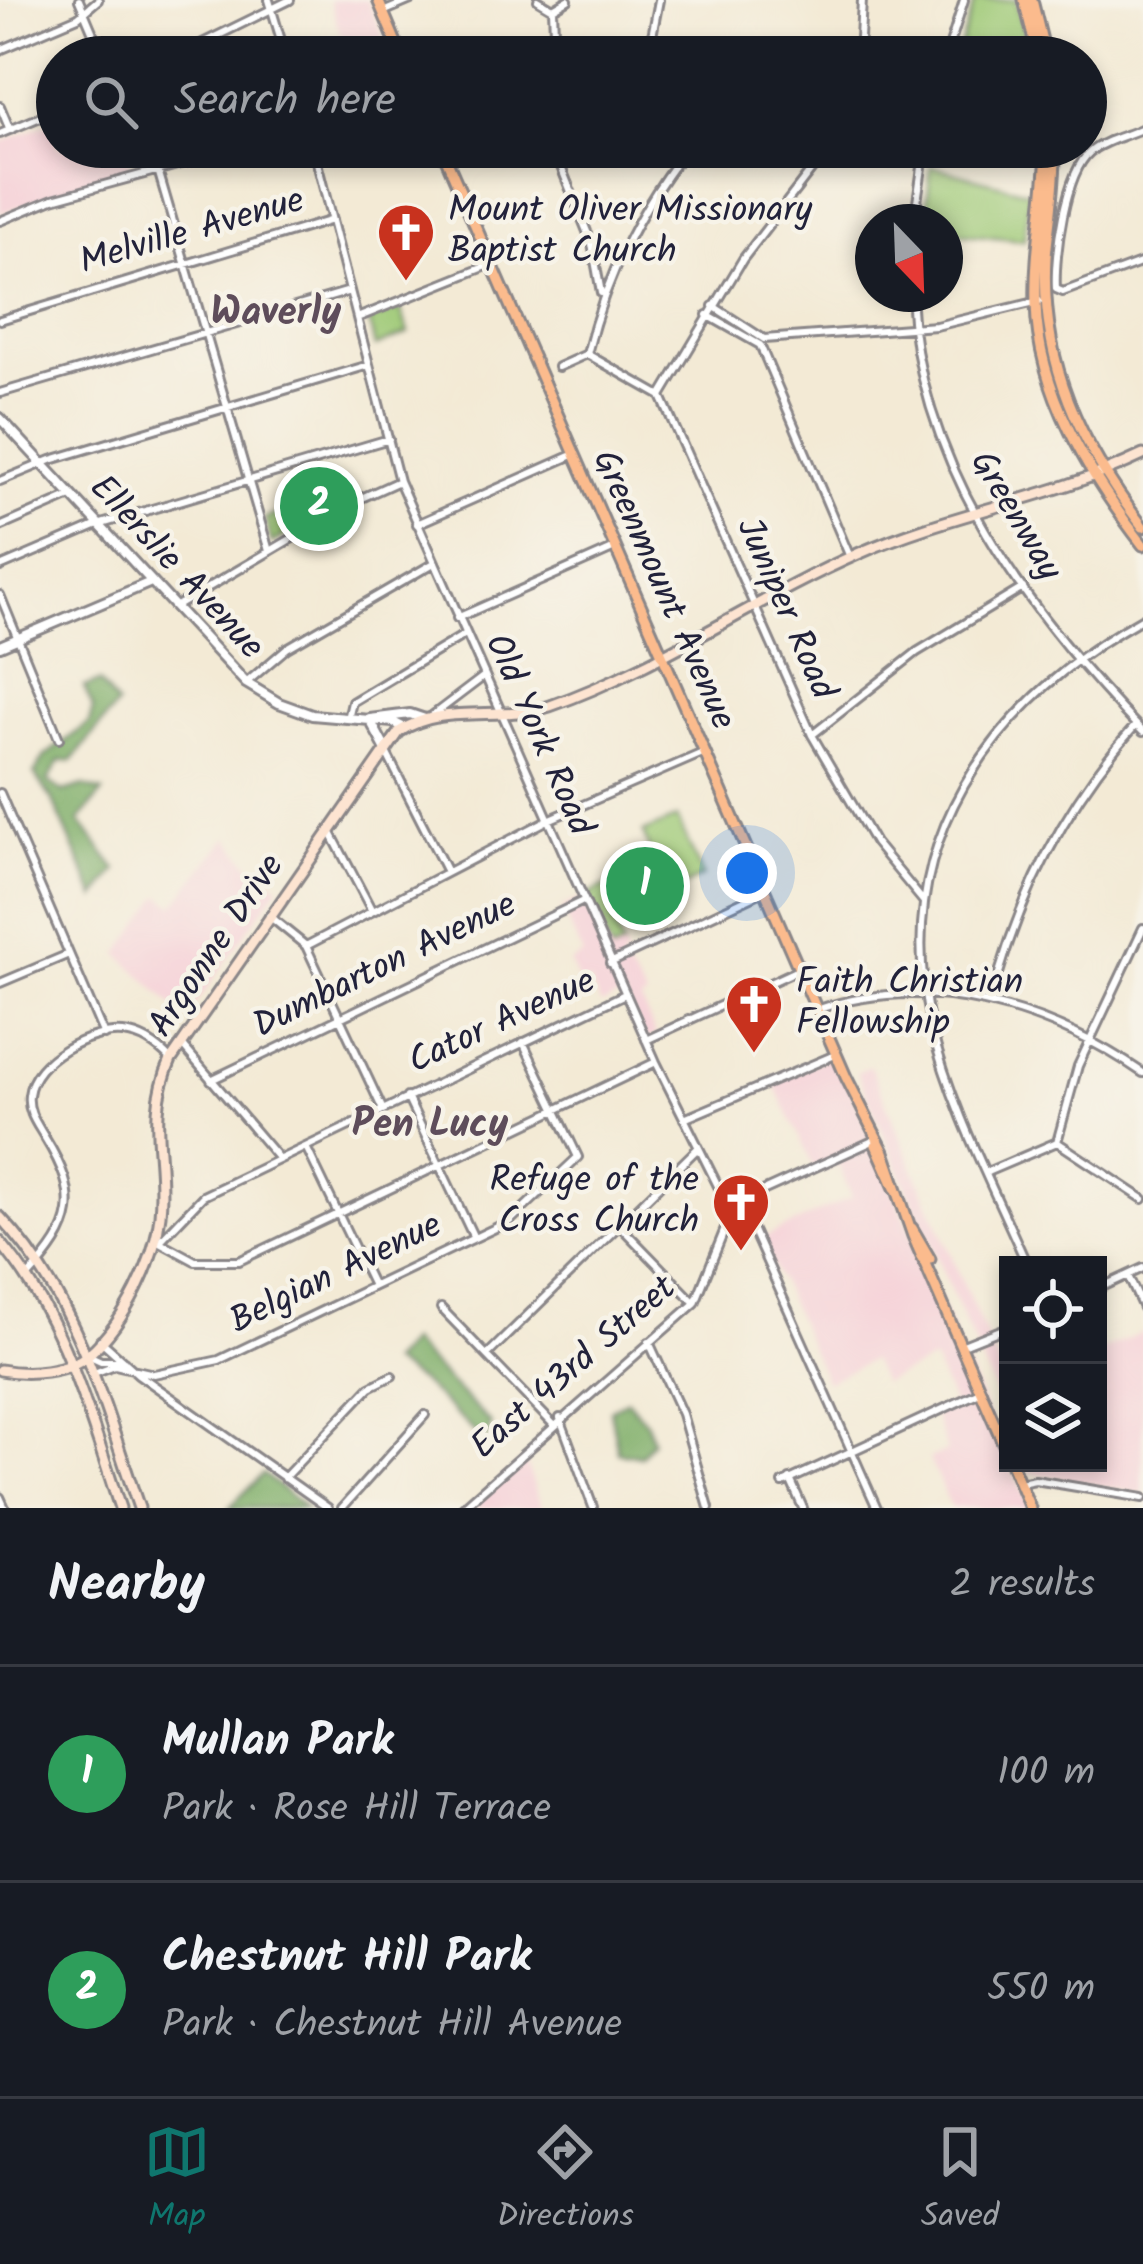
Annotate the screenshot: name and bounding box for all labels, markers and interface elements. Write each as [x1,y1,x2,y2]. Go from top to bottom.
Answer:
search box [36,36,1107,168]
text: Search here [174,66,396,138]
icon: search [78,69,144,135]
street label: Melville Avenue [73,173,311,291]
place label: Mount Oliver Missionary Baptist Church [448,183,813,281]
church icon: Mount Oliver Missionary Baptist Church [375,201,437,283]
north arrow [855,204,963,312]
district label: Waverly [211,283,342,345]
street label: Greenway [954,440,1077,593]
street label: Greenmount Avenue [576,441,750,739]
pin: 2 [280,461,358,551]
street label: Ellerslie Avenue [75,462,277,674]
street label: Juniper Road [720,509,851,710]
street label: Old York Road [468,625,608,846]
pin: 1 [606,841,684,931]
street label: Argonne Drive [134,842,300,1050]
your location [717,843,777,903]
street label: Dumbarton Avenue [244,878,526,1054]
street label: Cator Avenue [399,954,605,1090]
place label: Faith Christian Fellowship [796,955,1023,1053]
church icon: Faith Christian Fellowship [723,973,785,1055]
district label: Pen Lucy [352,1095,509,1157]
place label: Refuge of the Cross Church [489,1153,699,1251]
church icon: Refuge of the Cross Church [710,1171,772,1253]
street label: Belgian Avenue [220,1198,452,1350]
map controls [999,1256,1107,1472]
button: locate [999,1256,1107,1364]
street label: East 43rd Street [458,1261,691,1474]
button: layers [999,1364,1107,1472]
text: Nearby [48,1546,205,1627]
text: 2 results [950,1555,1095,1617]
text: Mullan Park [162,1707,393,1779]
text: 1 [81,1743,93,1805]
text: 100 m [997,1743,1095,1805]
text: Park · Rose Hill Terrace [162,1779,551,1841]
text: Chestnut Hill Park [162,1923,531,1995]
text: 2 [76,1959,98,2021]
text: 550 m [987,1959,1095,2021]
text: Park · Chestnut Hill Avenue [162,1995,622,2057]
tab: Map [144,2119,210,2244]
tab: Directions [497,2119,634,2244]
tab: Saved [921,2119,999,2244]

